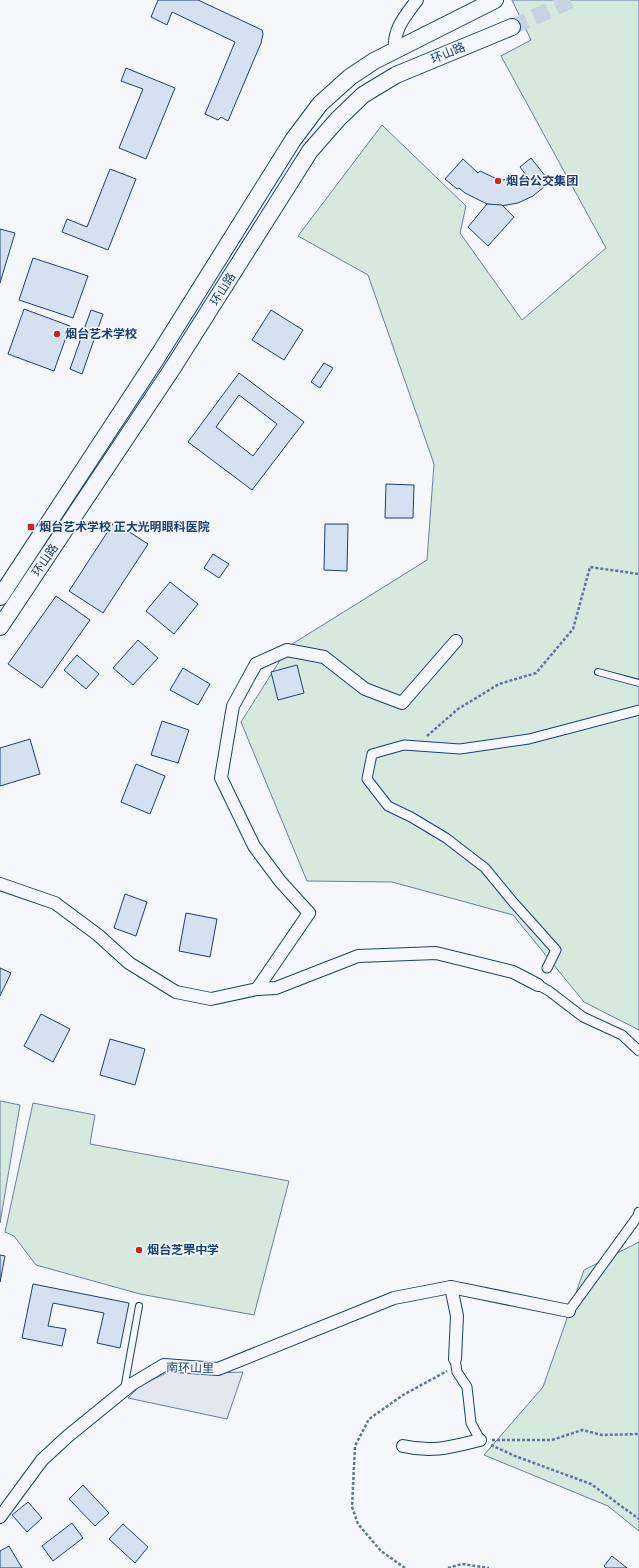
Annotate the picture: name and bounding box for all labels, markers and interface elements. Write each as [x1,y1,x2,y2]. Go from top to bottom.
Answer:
street label: 环山路 [429,40,467,66]
place label: 烟台公交集团 [506,174,578,188]
marker: 烟台公交集团 [493,176,503,186]
street label: 环山路 [208,270,238,308]
place label: 烟台艺术学校 [65,327,137,341]
marker: 烟台艺术学校 [52,329,62,339]
place label: 烟台艺术学校 正大光明眼科医院 [39,520,210,534]
marker: 烟台艺术学校 正大光明眼科医院 [26,522,36,532]
street label: 环山路 [29,541,61,579]
place label: 烟台芝罘中学 [147,1243,219,1257]
marker: 烟台芝罘中学 [134,1245,144,1255]
street label: 南环山里 [166,1361,214,1375]

